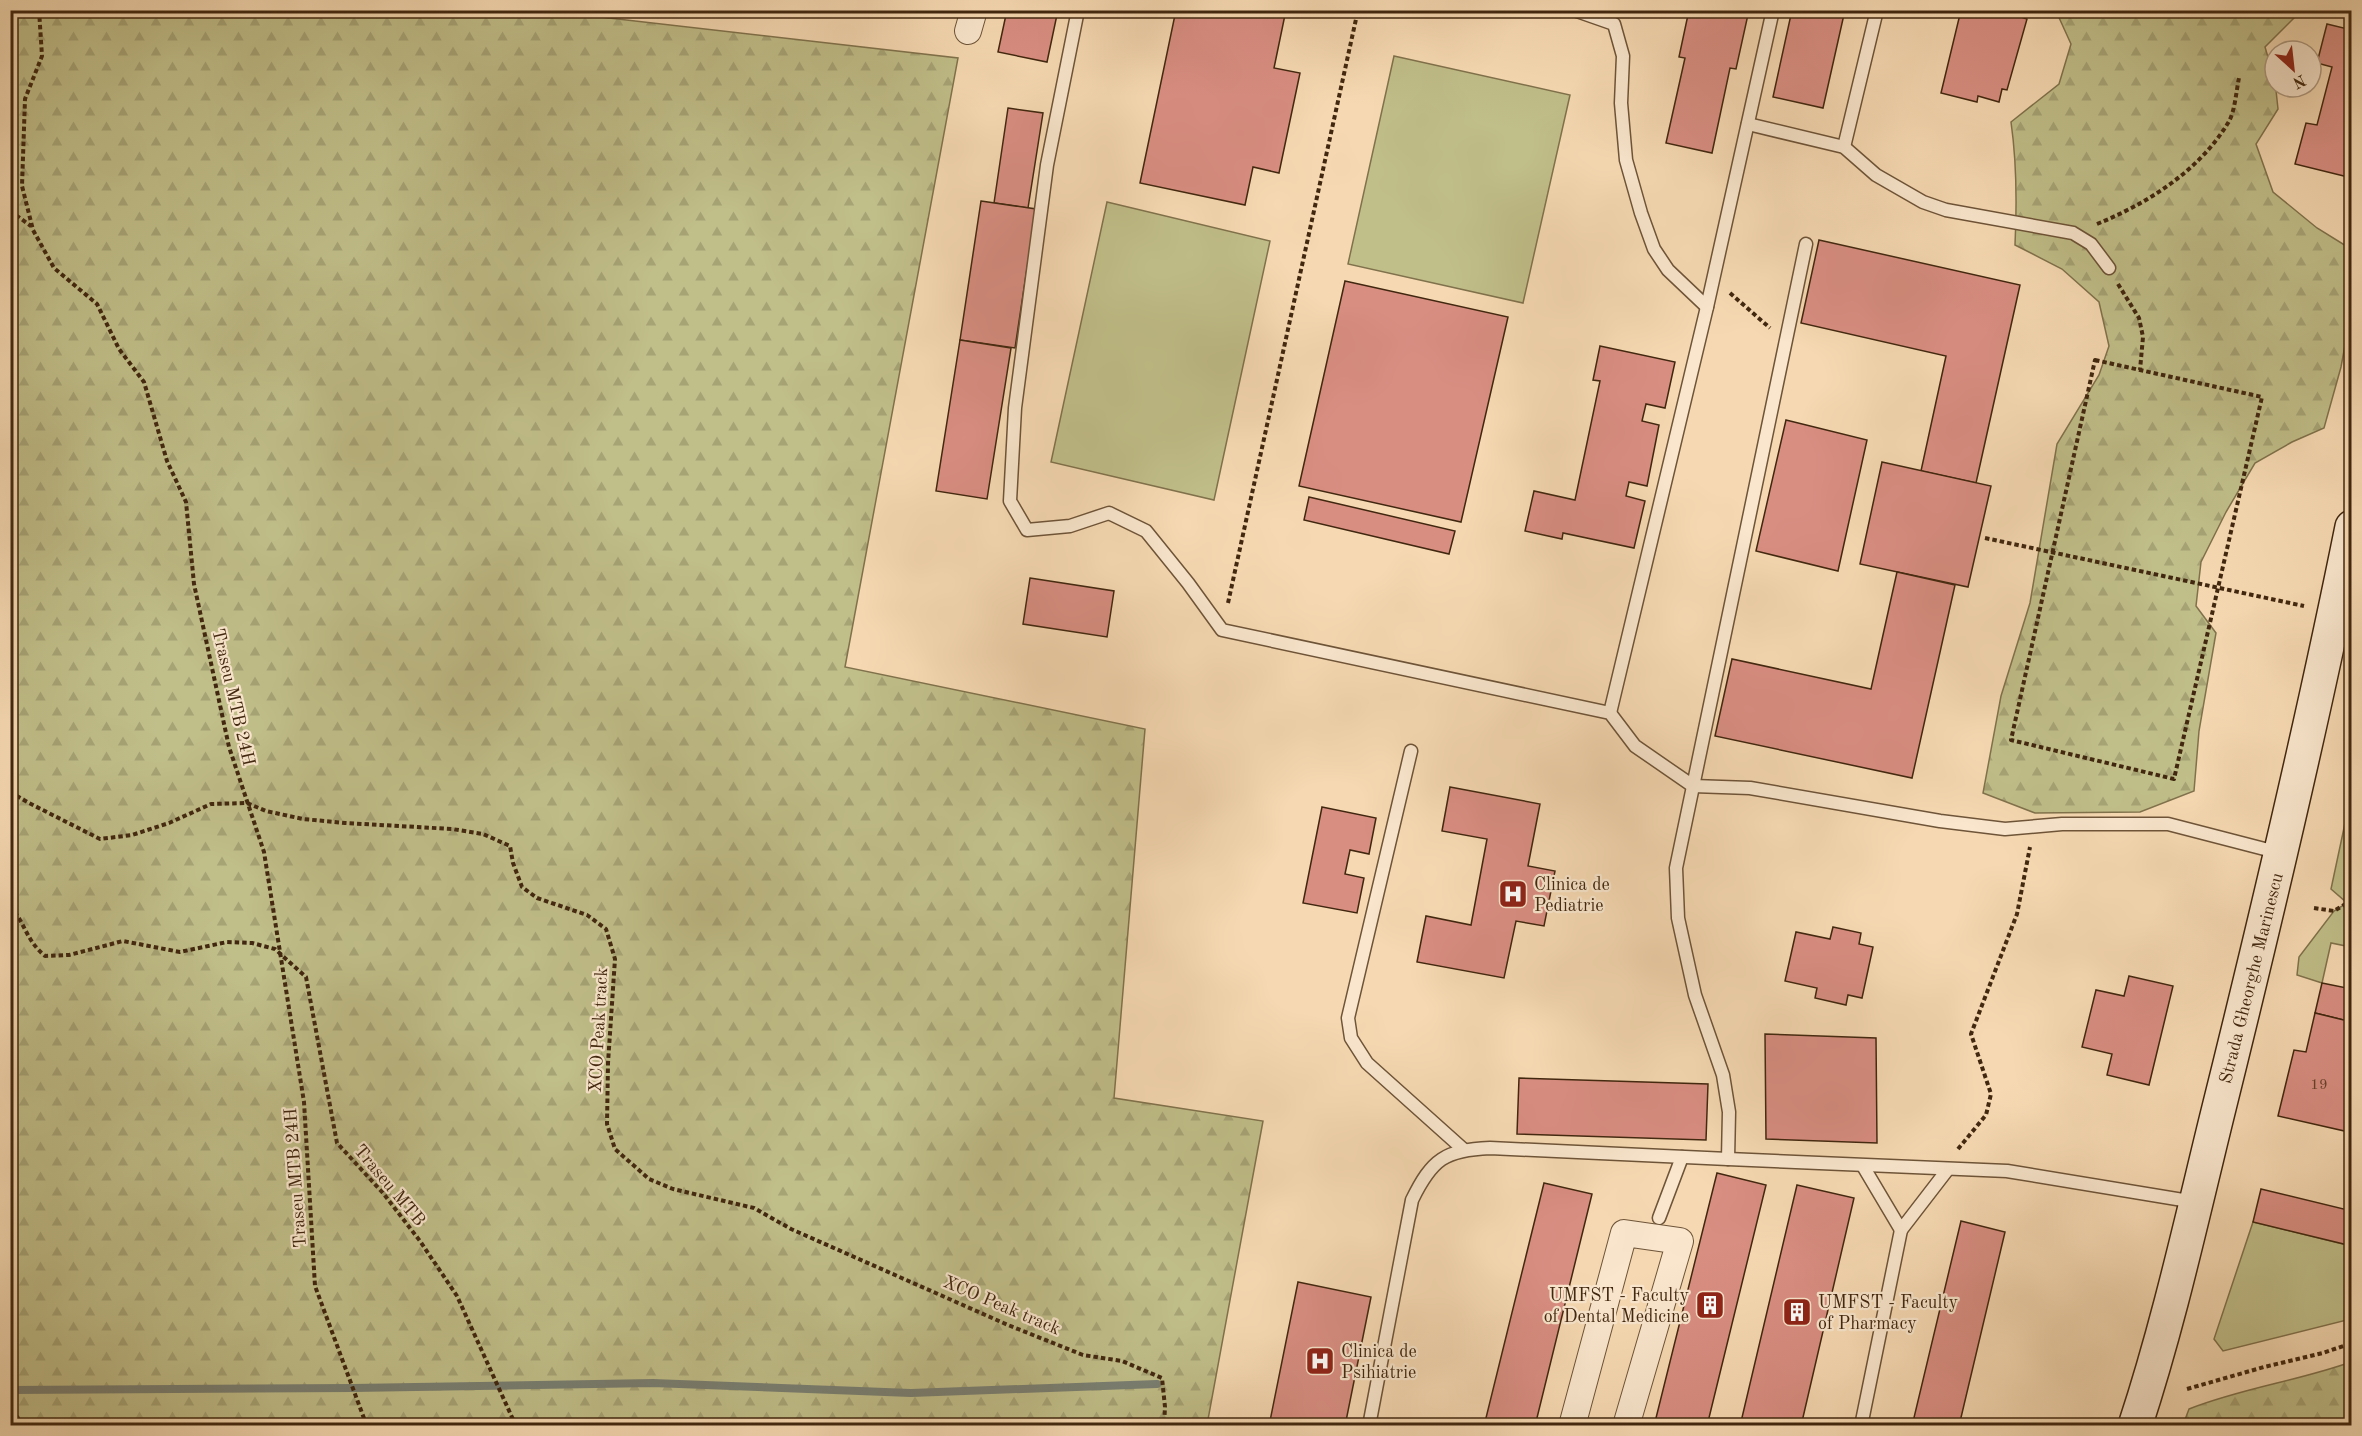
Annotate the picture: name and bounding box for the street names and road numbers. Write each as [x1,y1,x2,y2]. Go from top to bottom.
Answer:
street label: Traseu MTB 24H [208,627,258,768]
street label: Strada Gheorghe Marinescu [2217,871,2287,1086]
street label: XCO Peak track [587,967,611,1093]
street label: Traseu MTB 24H [282,1107,310,1249]
street label: Traseu MTB [350,1141,428,1230]
street label: XCO Peak track [940,1273,1063,1339]

